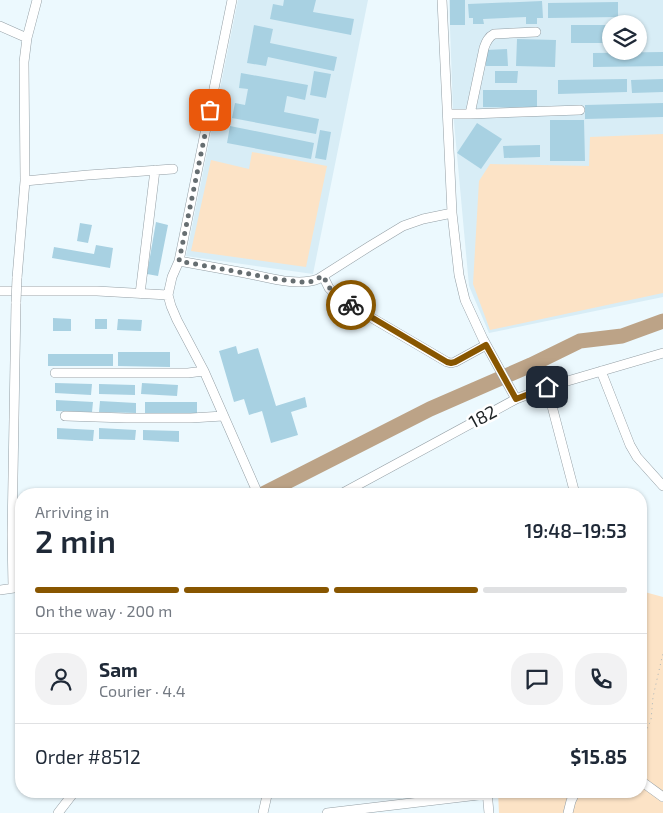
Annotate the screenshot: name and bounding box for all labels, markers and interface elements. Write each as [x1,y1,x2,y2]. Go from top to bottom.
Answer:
map controls [602,15,647,60]
button: layers [602,15,647,60]
pin [189,89,231,131]
icon: bag [196,96,224,124]
courier [326,280,376,330]
icon: bike [337,291,365,319]
pin [526,366,568,408]
icon: home [533,373,561,401]
street label: 182 [465,400,500,432]
text: Arriving in [35,502,109,521]
text: 19:48–19:53 [525,519,627,542]
text: 2 min [35,521,116,559]
text: On the way · 200 m [35,601,172,620]
button: person [35,653,87,705]
button: chat [511,653,563,705]
button: phone [575,653,627,705]
text: Sam [99,658,138,681]
text: Courier · 4.4 [99,681,186,700]
text: Order #8512 [35,745,141,768]
text: $15.85 [570,745,627,768]

